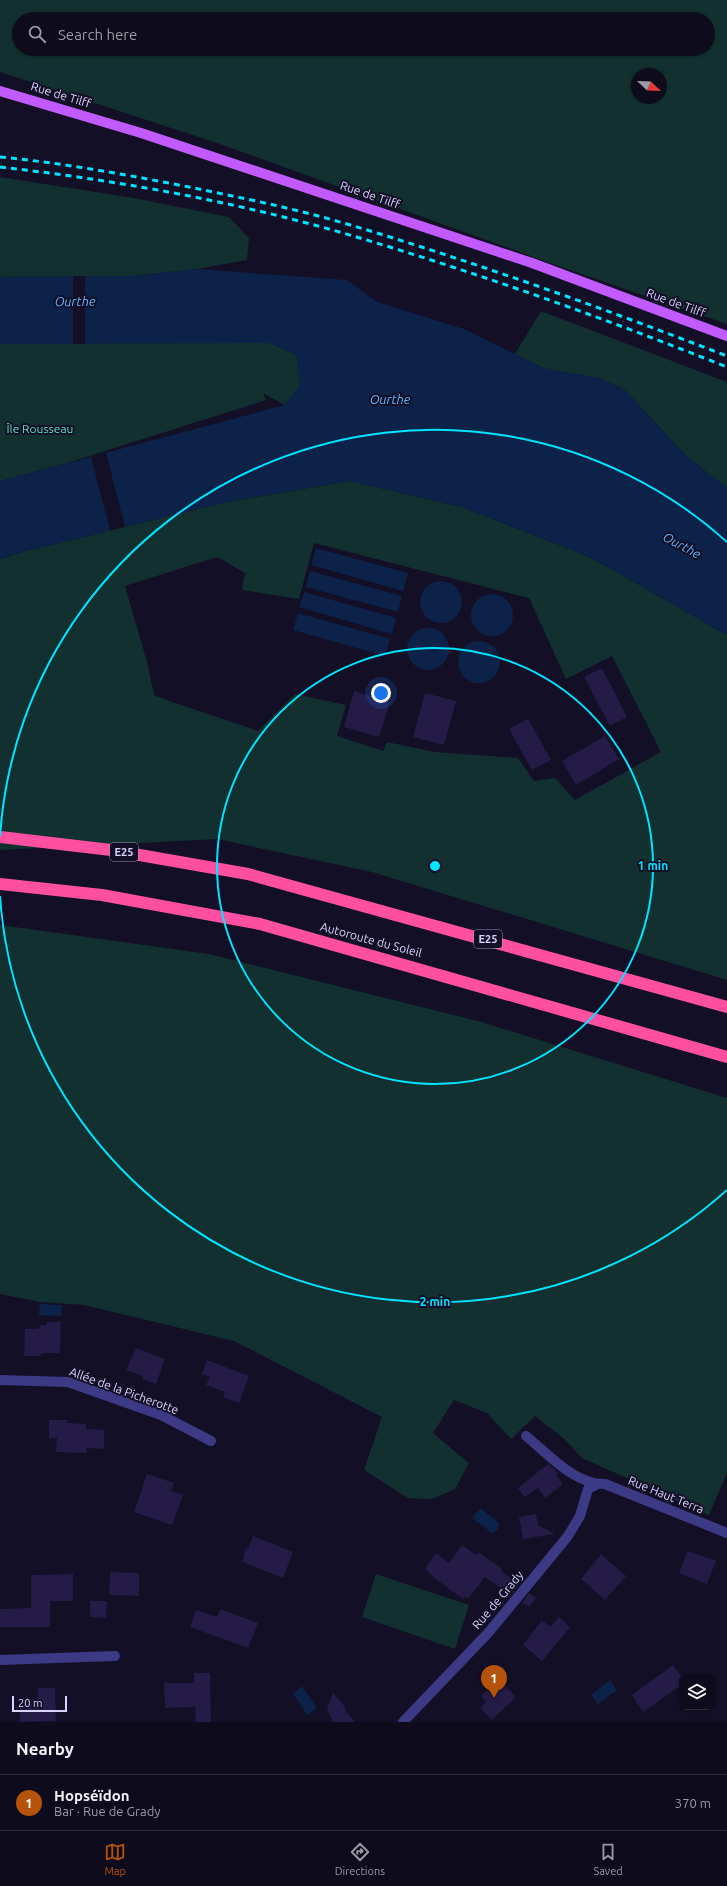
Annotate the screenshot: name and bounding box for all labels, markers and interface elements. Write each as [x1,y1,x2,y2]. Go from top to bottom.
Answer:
search box [12,12,715,56]
icon: search [26,23,48,45]
text: Search here [58,26,137,43]
north arrow [631,68,667,104]
street label: Rue de Tilff [29,79,94,110]
street label: Rue de Tilff [339,178,403,211]
street label: Rue de Tilff [645,286,708,320]
water label: Ourthe [55,294,96,308]
water label: Ourthe [370,392,411,406]
park label: Île Rousseau [6,422,73,435]
water label: Ourthe [661,529,704,561]
your location [371,683,391,703]
road number: E25 [110,843,138,861]
centre of rings [428,859,442,873]
text: 1 min [638,859,668,872]
street label: Autoroute du Soleil [319,920,423,959]
road number: E25 [474,930,502,948]
text: 2 min [420,1295,450,1308]
street label: Allée de la Picherotte [68,1365,181,1416]
street label: Rue Haut Terra [626,1473,706,1516]
street label: Rue de Grady [470,1568,526,1631]
pin: 1 [481,1665,507,1698]
map controls [679,1674,715,1710]
button: layers [679,1674,715,1710]
scale bar [12,1694,67,1713]
text: 20 m [18,1697,42,1709]
text: Nearby [16,1739,74,1758]
text: Hopséïdon [54,1787,130,1804]
text: 1 [25,1796,33,1810]
text: 370 m [675,1796,711,1810]
text: Bar · Rue de Grady [54,1804,161,1818]
tab: Map [104,1841,126,1877]
tab: Directions [335,1841,385,1877]
tab: Saved [593,1841,623,1877]

